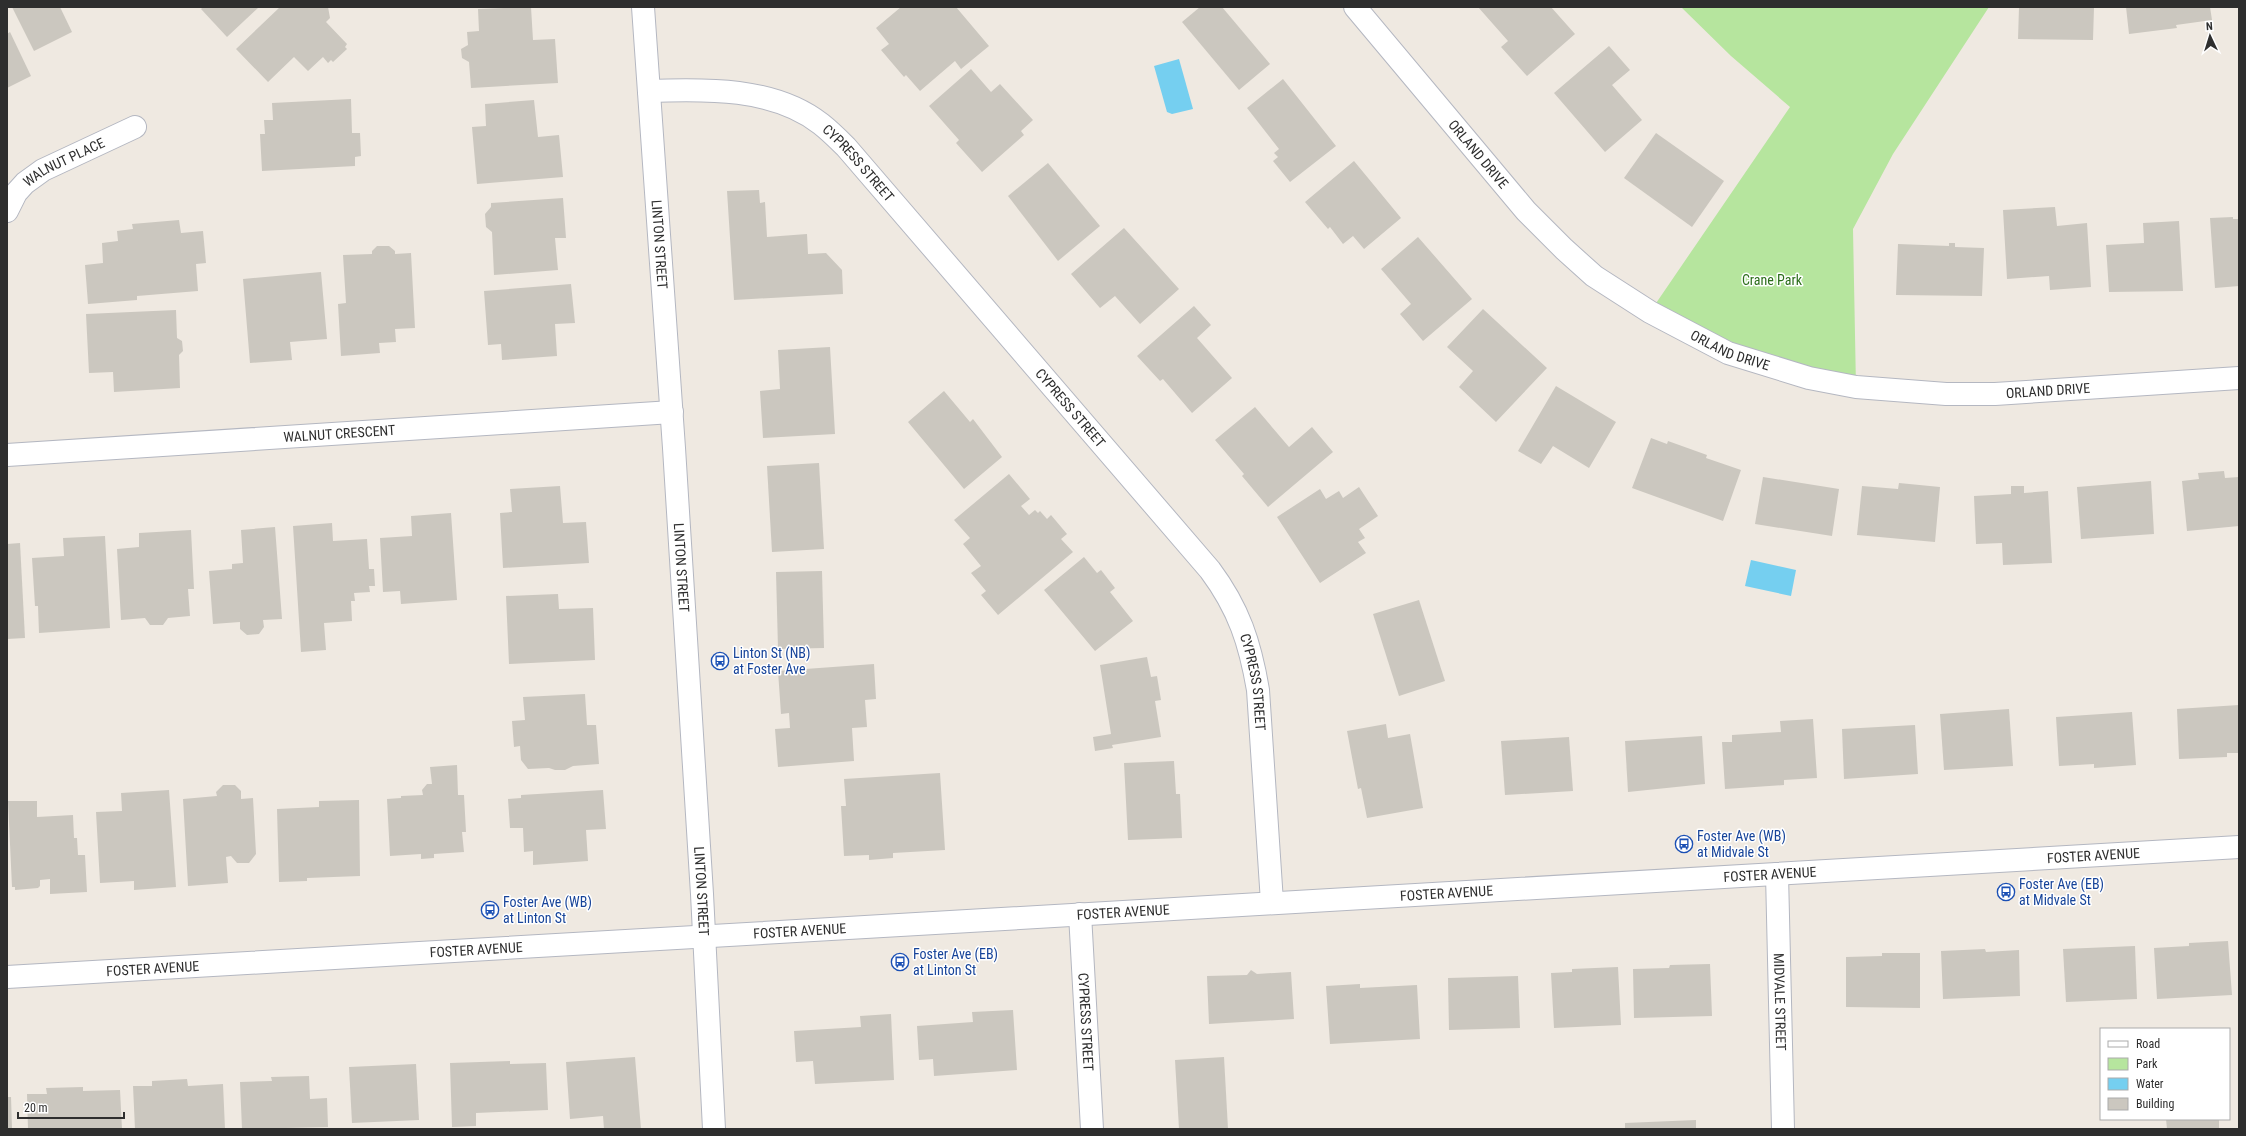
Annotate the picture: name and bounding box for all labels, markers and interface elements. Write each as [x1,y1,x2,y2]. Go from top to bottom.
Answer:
north arrow [2190,16,2230,56]
text: N [2206,20,2213,33]
street label: ORLAND DRIVE [1445,117,1512,192]
street label: CYPRESS STREET [820,121,897,205]
street label: WALNUT PLACE [20,134,107,190]
street label: LINTON STREET [649,199,671,290]
park label: Crane Park [1742,272,1803,288]
street label: ORLAND DRIVE [1688,327,1772,373]
street label: CYPRESS STREET [1032,365,1109,450]
street label: ORLAND DRIVE [2005,380,2091,401]
street label: WALNUT CRESCENT [283,422,396,445]
street label: LINTON STREET [671,523,692,613]
street label: CYPRESS STREET [1237,631,1269,731]
place label: Linton St (NB) at Foster Ave [733,645,810,677]
bus stop icon: Linton St (NB) at Foster Ave [710,651,730,671]
place label: Foster Ave (WB) at Midvale St [1697,828,1786,860]
bus stop icon: Foster Ave (WB) at Midvale St [1674,834,1694,854]
street label: FOSTER AVENUE [2046,845,2140,866]
street label: LINTON STREET [691,846,712,936]
street label: FOSTER AVENUE [1723,864,1817,885]
place label: Foster Ave (EB) at Midvale St [2019,876,2104,908]
street label: FOSTER AVENUE [1400,882,1494,904]
bus stop icon: Foster Ave (EB) at Midvale St [1996,882,2016,902]
place label: Foster Ave (WB) at Linton St [503,894,592,926]
bus stop icon: Foster Ave (WB) at Linton St [480,900,500,920]
street label: FOSTER AVENUE [1076,901,1170,923]
street label: FOSTER AVENUE [753,920,847,942]
street label: FOSTER AVENUE [429,939,523,960]
place label: Foster Ave (EB) at Linton St [913,946,998,978]
bus stop icon: Foster Ave (EB) at Linton St [890,952,910,972]
street label: MIDVALE STREET [1771,953,1789,1051]
street label: FOSTER AVENUE [106,958,200,979]
street label: CYPRESS STREET [1075,972,1097,1071]
legend [2100,1028,2230,1120]
text: Road [2136,1037,2160,1051]
text: Park [2136,1057,2158,1071]
text: Water [2136,1077,2164,1091]
scale bar [18,1094,124,1120]
text: Building [2136,1097,2174,1111]
text: 20 m [24,1101,48,1115]

